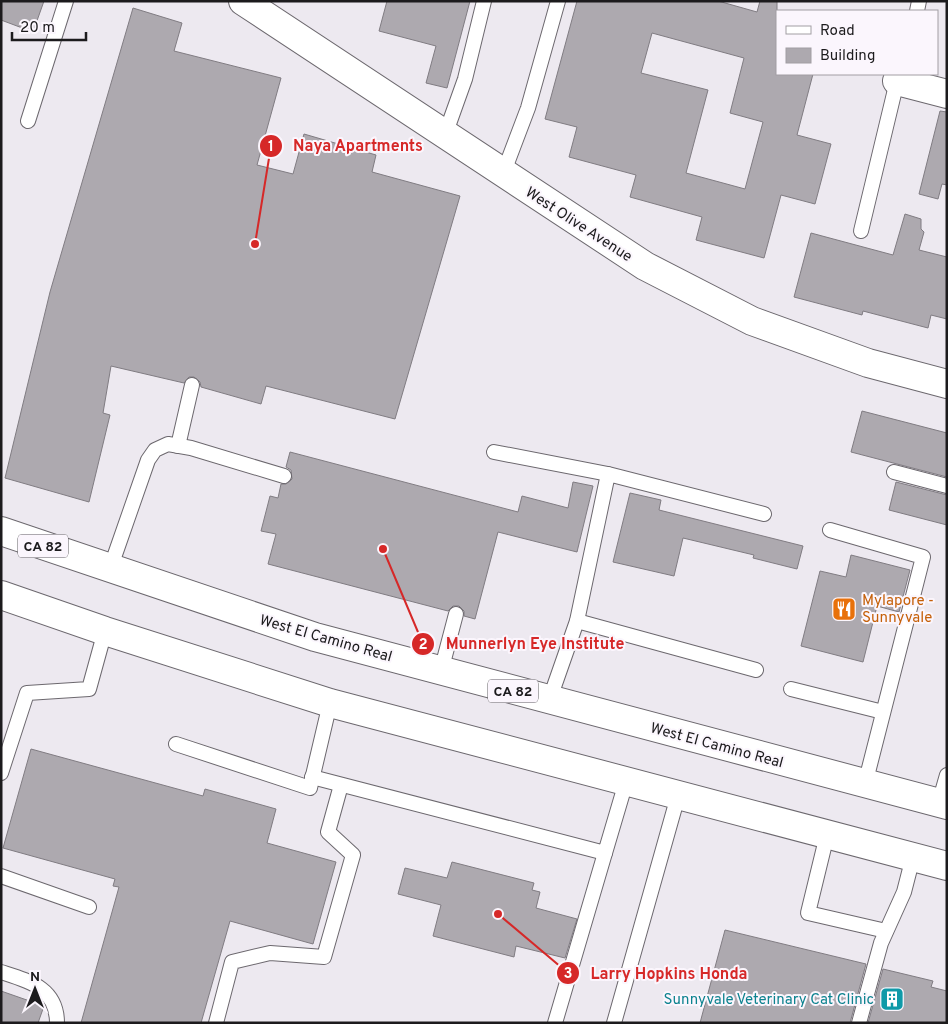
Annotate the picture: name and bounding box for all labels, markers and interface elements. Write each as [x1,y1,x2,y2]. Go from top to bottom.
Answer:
scale bar [12,10,86,42]
legend [776,10,938,75]
text: 20 m [20,19,55,38]
text: Road [820,22,855,41]
text: Building [820,47,875,66]
callout: Naya Apartments [258,130,434,161]
text: Naya Apartments [293,137,423,157]
text: 1 [268,138,274,157]
street label: West Olive Avenue [521,184,635,267]
road number: CA 82 [18,534,68,558]
place label: Mylapore - Sunnyvale [862,592,934,628]
restaurant icon: Mylapore - Sunnyvale [831,596,857,622]
street label: West El Camino Real [257,611,394,667]
callout: Munnerlyn Eye Institute [411,628,634,659]
text: Munnerlyn Eye Institute [446,635,624,655]
text: 2 [418,636,428,655]
road number: CA 82 [488,679,538,702]
street label: West El Camino Real [648,720,785,773]
callout: Larry Hopkins Honda [555,958,757,989]
north arrow [10,964,60,1014]
text: 3 [564,965,573,984]
text: Larry Hopkins Honda [590,965,748,985]
text: N [30,969,40,986]
building icon: Sunnyvale Veterinary Cat Clinic [879,986,905,1012]
place label: Sunnyvale Veterinary Cat Clinic [663,991,874,1010]

